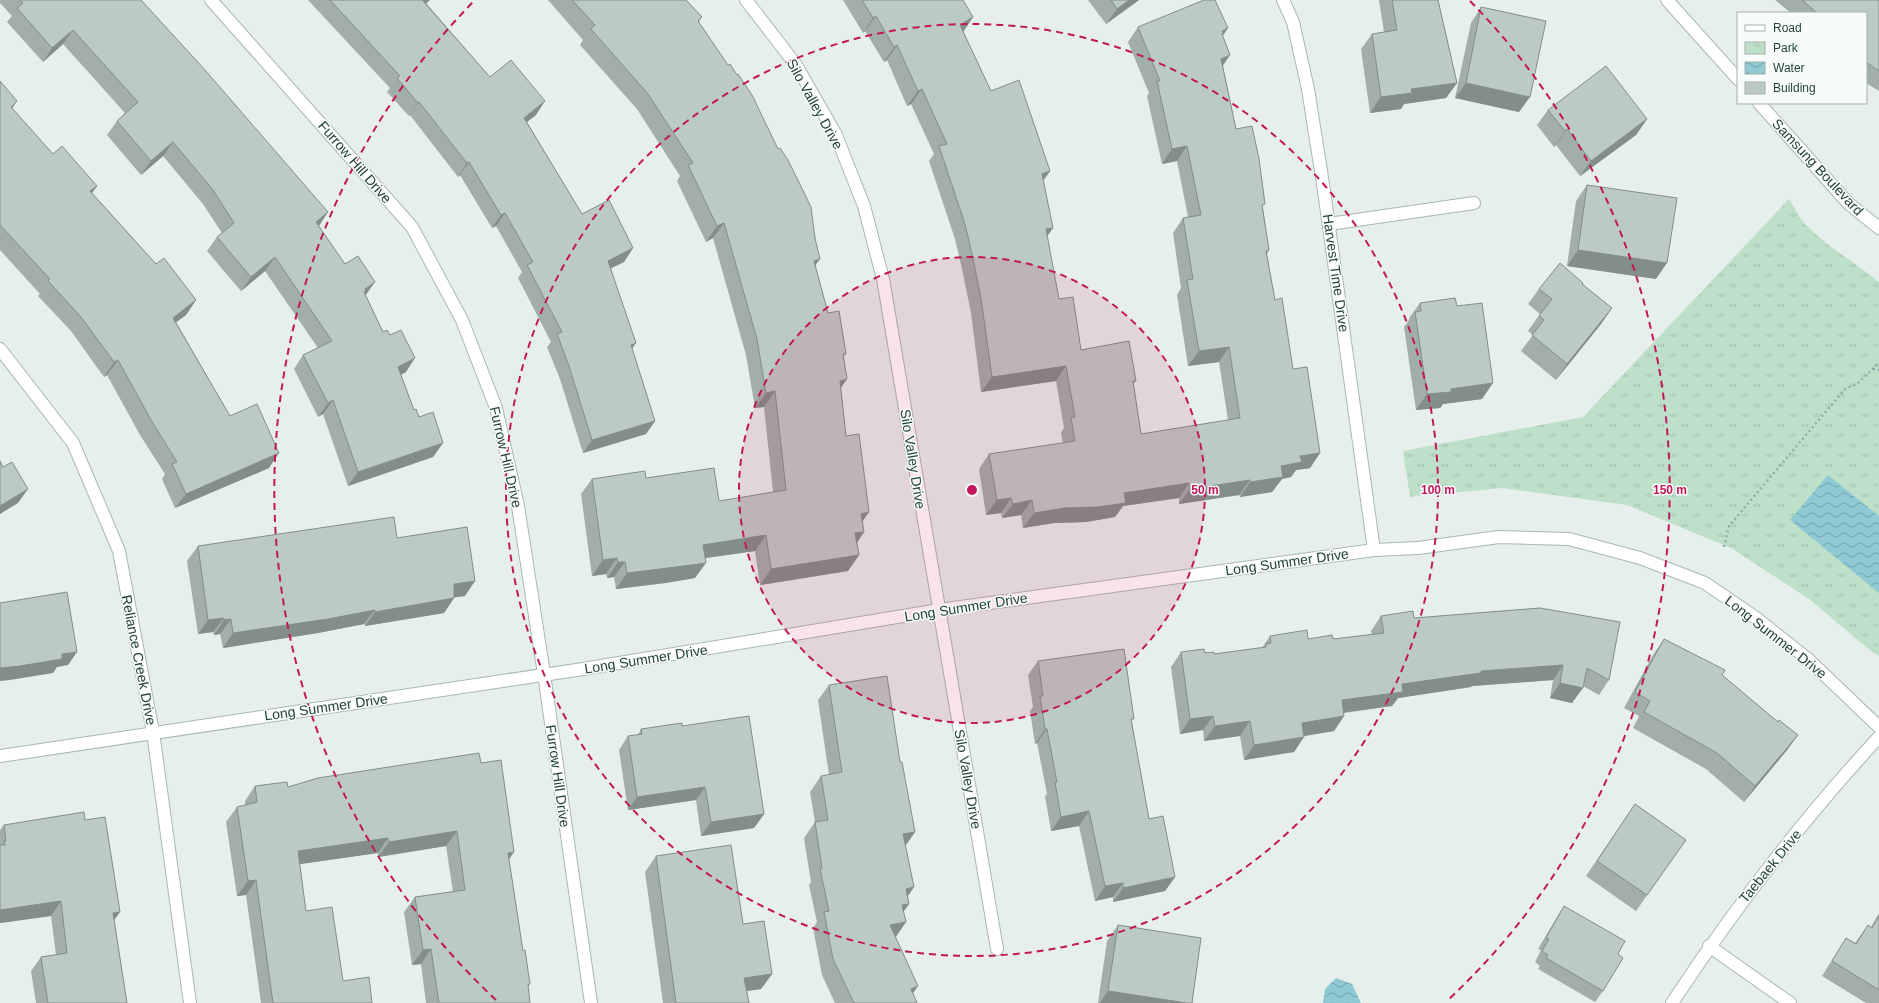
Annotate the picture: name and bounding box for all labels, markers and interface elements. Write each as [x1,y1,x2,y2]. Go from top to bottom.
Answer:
legend [1737,12,1867,104]
text: Road [1773,21,1802,35]
text: Park [1773,41,1799,55]
street label: Silo Valley Drive [784,56,847,152]
text: Water [1773,61,1805,75]
text: Building [1773,81,1816,95]
street label: Samsung Boulevard [1769,115,1867,219]
street label: Furrow Hill Drive [315,118,395,206]
street label: Harvest Time Drive [1320,213,1352,333]
street label: Furrow Hill Drive [487,405,525,509]
street label: Silo Valley Drive [897,408,929,510]
centre of rings [965,483,979,497]
text: 50 m [1191,483,1219,497]
text: 100 m [1421,483,1455,497]
text: 150 m [1653,483,1687,497]
street label: Long Summer Drive [1224,545,1350,579]
street label: Long Summer Drive [903,589,1029,625]
street label: Long Summer Drive [1722,592,1830,682]
street label: Reliance Creek Drive [119,594,160,727]
street label: Long Summer Drive [583,641,709,677]
street label: Long Summer Drive [263,690,389,724]
street label: Furrow Hill Drive [543,724,573,829]
street label: Silo Valley Drive [951,728,985,830]
street label: Taebaek Drive [1736,826,1805,906]

